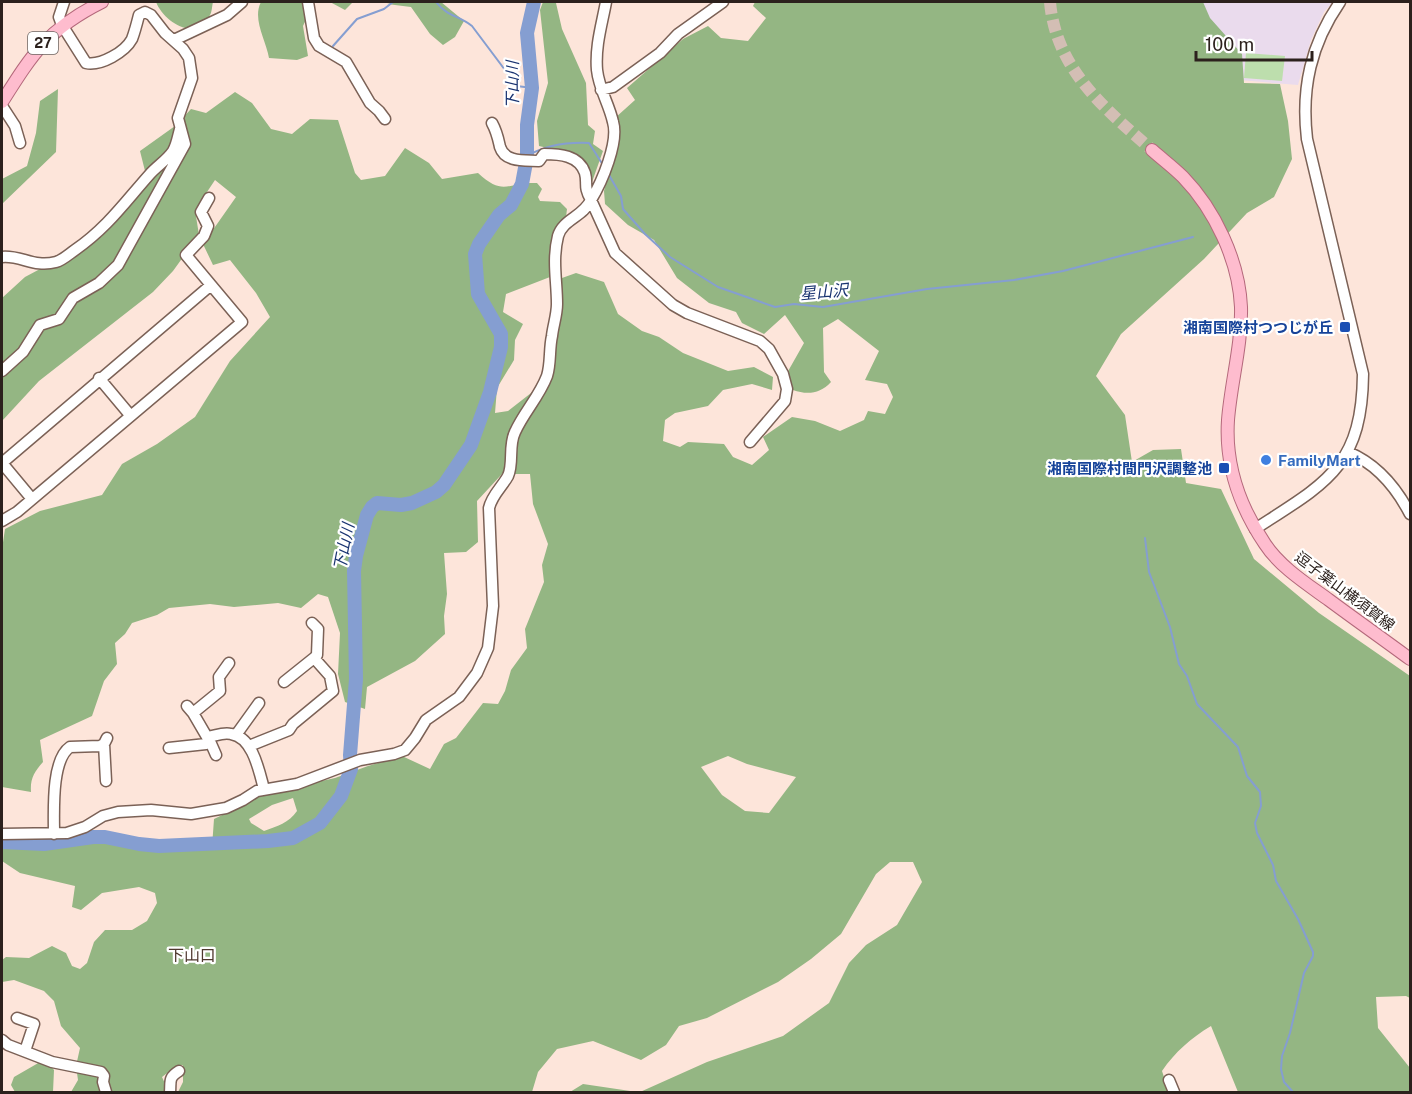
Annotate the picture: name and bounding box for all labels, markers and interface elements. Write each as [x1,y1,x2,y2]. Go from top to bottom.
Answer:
scale bar [1196,24,1312,62]
road number: 27 [28,32,58,54]
text: 100 m [1205,34,1254,55]
water label: 下山川 [503,59,522,109]
water label: 星山沢 [799,280,851,304]
place label: 湘南国際村つつじが丘 [1183,319,1333,336]
marker: 湘南国際村つつじが丘 [1338,320,1352,334]
place label: FamilyMart [1278,452,1361,469]
marker: FamilyMart [1259,453,1273,467]
place label: 湘南国際村間門沢調整池 [1047,460,1212,477]
marker: 湘南国際村間門沢調整池 [1217,461,1231,475]
water label: 下山川 [330,520,358,572]
street label: 逗子葉山横須賀線 [1292,548,1398,634]
district label: 下山口 [168,946,216,965]

